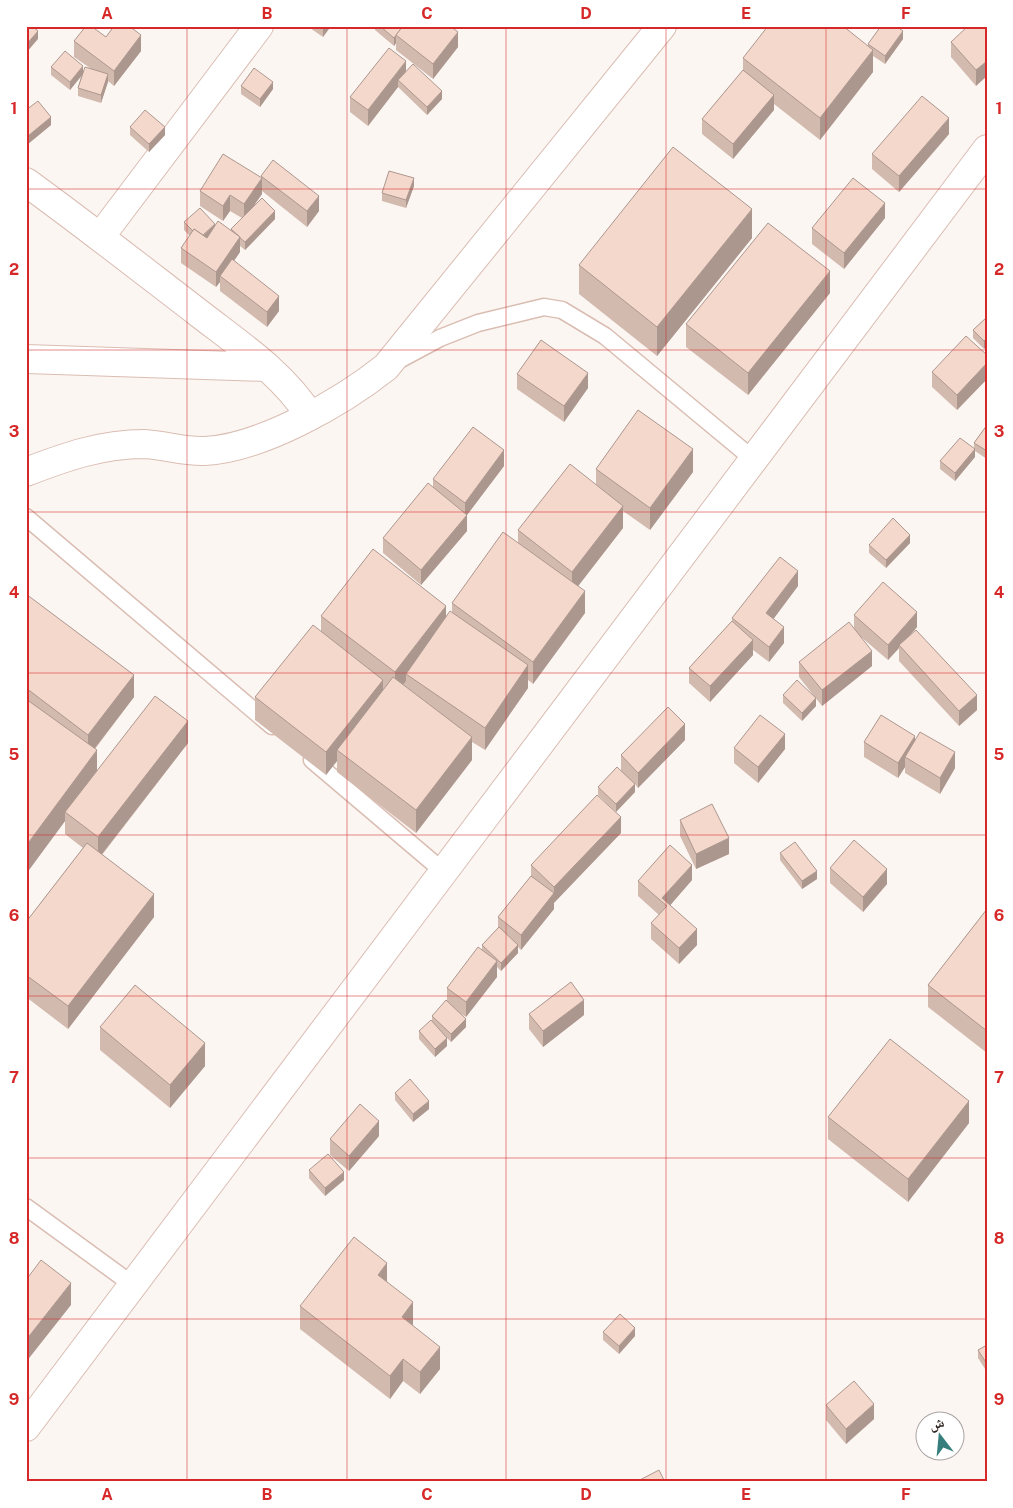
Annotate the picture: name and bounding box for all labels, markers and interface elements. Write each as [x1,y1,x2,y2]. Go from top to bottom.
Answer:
text: A [101,4,113,23]
text: B [262,4,273,23]
text: C [421,4,433,23]
text: D [580,4,592,23]
text: E [741,4,751,23]
text: F [901,4,911,23]
text: 1 [11,99,17,118]
text: 1 [996,99,1002,118]
text: 2 [9,260,19,279]
text: 2 [994,260,1004,279]
text: 3 [9,422,19,441]
text: 3 [994,422,1004,441]
text: 4 [9,583,20,602]
text: 4 [994,583,1005,602]
text: 5 [9,745,20,764]
text: 5 [994,745,1005,764]
text: 6 [9,906,19,925]
text: 6 [994,906,1004,925]
text: 7 [9,1068,19,1087]
text: 7 [994,1068,1004,1087]
text: 8 [9,1229,20,1248]
text: 8 [994,1229,1005,1248]
text: 9 [9,1390,19,1409]
text: 9 [994,1390,1004,1409]
north arrow [916,1410,966,1460]
text: ش [927,1414,946,1434]
text: A [101,1485,113,1504]
text: B [262,1485,273,1504]
text: C [421,1485,433,1504]
text: D [580,1485,592,1504]
text: E [741,1485,751,1504]
text: F [901,1485,911,1504]

